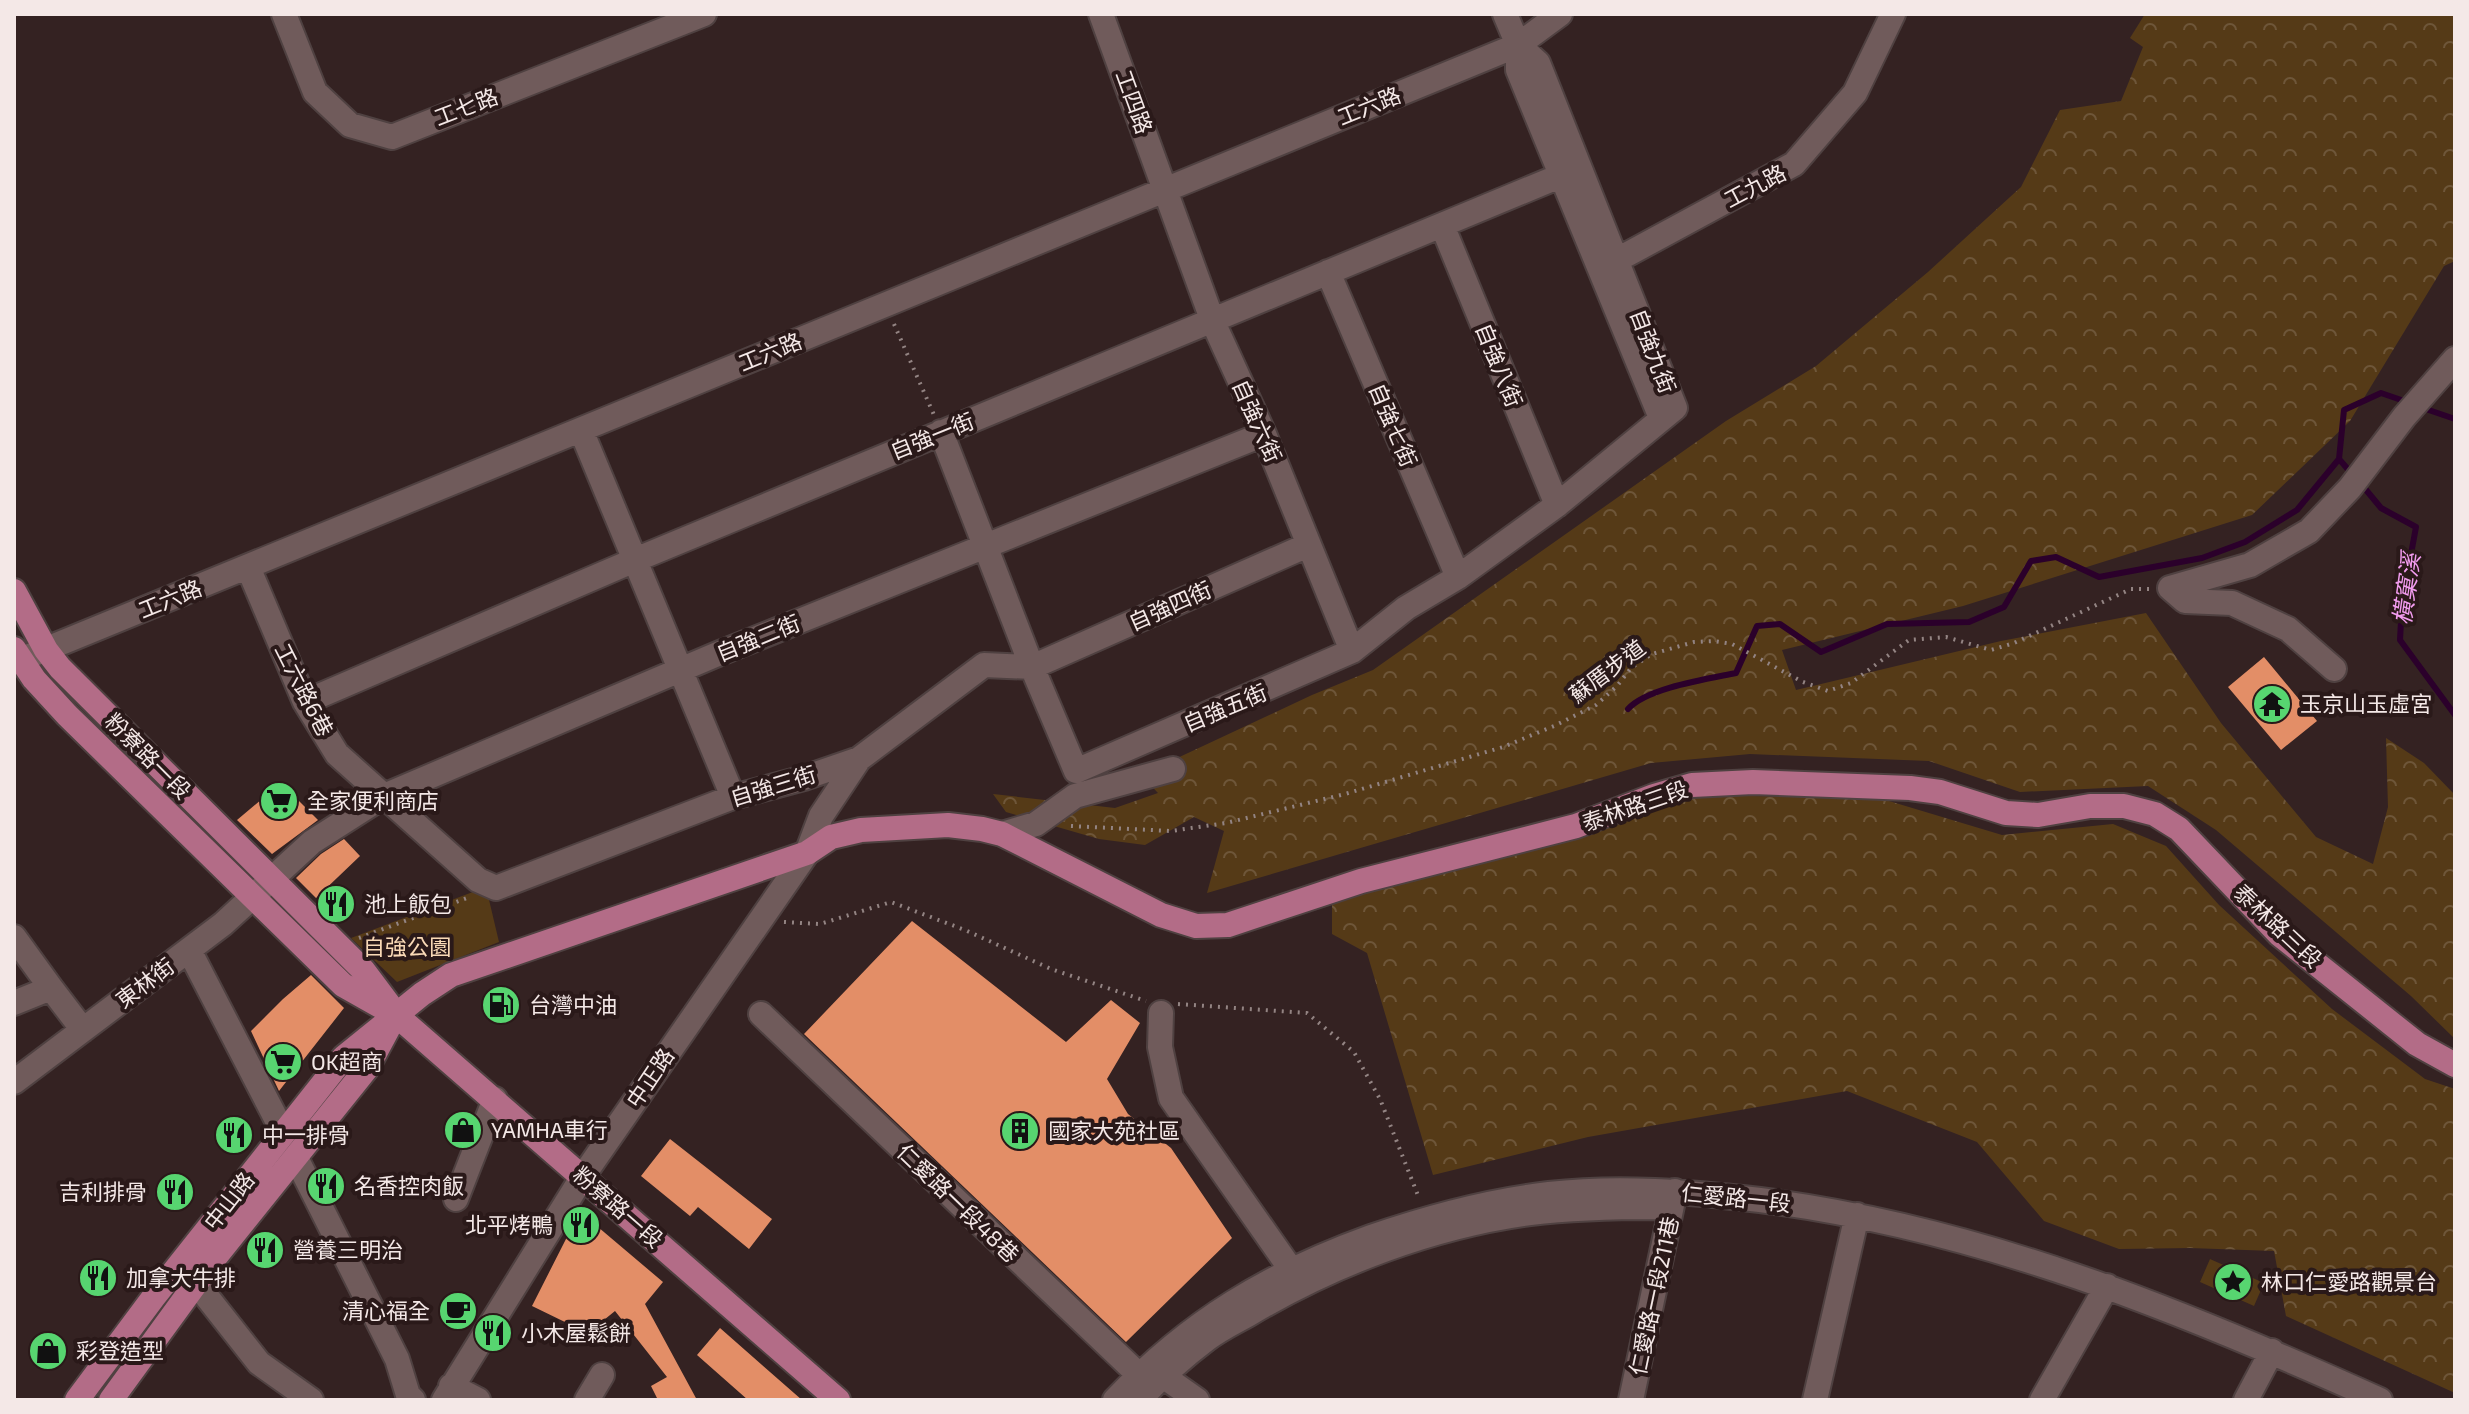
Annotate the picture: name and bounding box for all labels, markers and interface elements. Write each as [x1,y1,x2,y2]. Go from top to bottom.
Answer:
street label: 工四路 [1111,66,1158,137]
street label: 工六路 [1333,81,1404,129]
street label: 工七路 [430,82,501,130]
street label: 工九路 [1719,158,1790,212]
street label: 自強九街 [1626,305,1682,396]
street label: 自強八街 [1471,319,1528,410]
street label: 工六路 [734,327,805,375]
street label: 自強六街 [1228,375,1288,466]
street label: 自強七街 [1365,379,1423,470]
street label: 自強一街 [886,407,977,464]
water label: 橫窠溪 [2386,548,2425,626]
street label: 工六路 [134,574,205,622]
street label: 自強四街 [1124,575,1215,635]
street label: 自強二街 [712,609,803,666]
street label: 蘇厝步道 [1563,633,1649,707]
street label: 工六路6巷 [270,639,339,740]
street label: 自強五街 [1179,678,1270,736]
temple icon: 玉京山玉虛宮 [2251,683,2293,725]
place label: 玉京山玉虛宮 [2300,690,2432,716]
street label: 粉寮路一段 [101,707,197,803]
street label: 自強三街 [727,760,819,810]
street label: 泰林路三段 [1578,775,1691,835]
supermarket icon: 全家便利商店 [258,780,300,822]
place label: 全家便利商店 [307,787,439,813]
street label: 泰林路三段 [2230,878,2328,972]
restaurant icon: 池上飯包 [315,883,357,925]
place label: 池上飯包 [364,890,452,916]
park label: 自強公園 [363,933,451,959]
street label: 東林街 [110,952,179,1012]
fuel station icon: 台灣中油 [480,984,522,1026]
place label: 台灣中油 [529,991,617,1017]
supermarket icon: OK超商 [262,1041,304,1083]
street label: 中正路 [620,1043,678,1112]
place label: OK超商 [311,1048,383,1074]
shop icon: YAMHA車行 [442,1109,484,1151]
building icon: 國家大苑社區 [999,1110,1041,1152]
restaurant icon: 中一排骨 [213,1114,255,1156]
place label: YAMHA車行 [491,1116,608,1142]
place label: 國家大苑社區 [1048,1117,1180,1143]
place label: 中一排骨 [262,1121,350,1147]
street label: 仁愛路一段48巷 [893,1138,1025,1267]
street label: 粉寮路一段 [569,1160,669,1252]
restaurant icon: 名香控肉飯 [305,1165,347,1207]
street label: 中山路 [198,1166,259,1234]
restaurant icon: 吉利排骨 [154,1171,196,1213]
place label: 名香控肉飯 [354,1172,464,1198]
place label: 吉利排骨 [59,1178,147,1204]
street label: 仁愛路一段 [1680,1178,1792,1216]
restaurant icon: 北平烤鴨 [560,1204,602,1246]
place label: 北平烤鴨 [465,1211,553,1237]
street label: 仁愛路一段211巷 [1623,1214,1683,1378]
restaurant icon: 營養三明治 [244,1229,286,1271]
place label: 營養三明治 [293,1236,403,1262]
restaurant icon: 加拿大牛排 [77,1257,119,1299]
place icon: 林口仁愛路觀景台 [2212,1261,2254,1303]
place label: 加拿大牛排 [126,1264,236,1290]
place label: 林口仁愛路觀景台 [2261,1268,2437,1294]
cafe icon: 清心福全 [437,1290,479,1332]
place label: 清心福全 [342,1297,430,1323]
restaurant icon: 小木屋鬆餅 [472,1312,514,1354]
place label: 小木屋鬆餅 [521,1319,631,1345]
shop icon: 彩登造型 [27,1330,69,1372]
place label: 彩登造型 [76,1337,164,1363]

